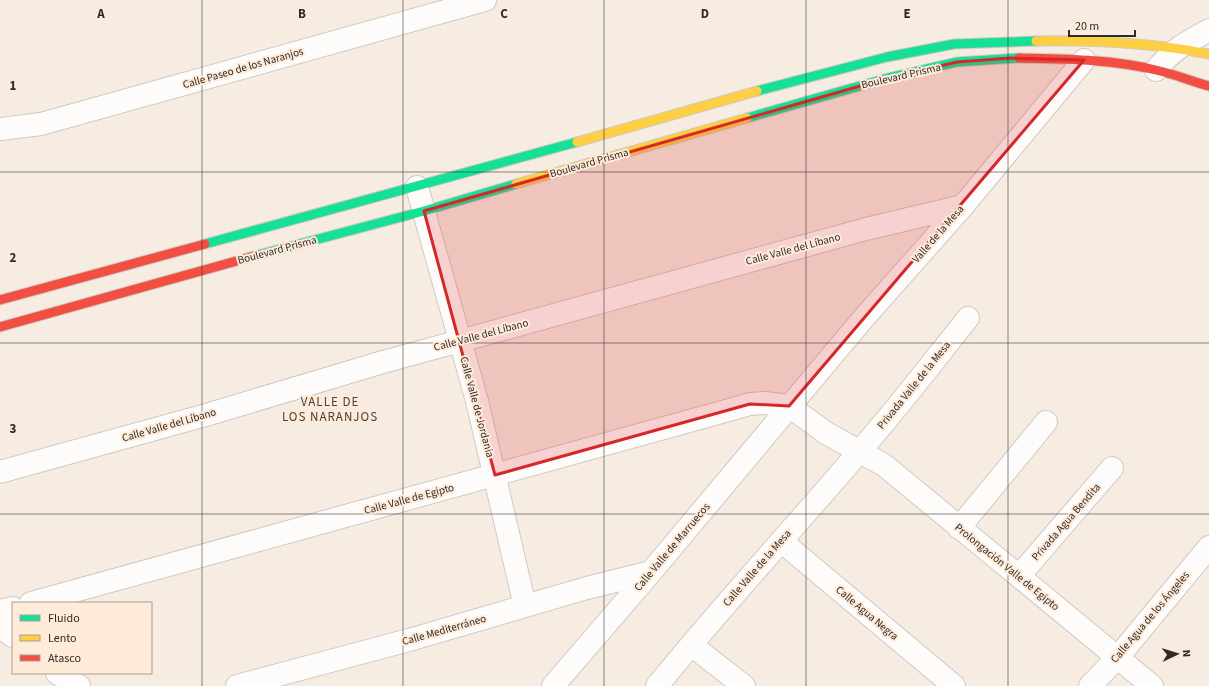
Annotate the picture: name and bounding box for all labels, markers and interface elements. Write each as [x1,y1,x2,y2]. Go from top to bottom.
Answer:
text: A [96,5,105,23]
text: B [298,5,306,23]
text: C [500,5,508,23]
text: D [701,5,709,23]
text: E [903,5,911,23]
scale bar [1069,12,1135,38]
text: 20 m [1075,18,1099,35]
street label: Calle Paseo de los Naranjos [181,43,306,92]
street label: Boulevard Prisma [860,60,942,92]
text: 1 [10,77,17,95]
street label: Boulevard Prisma [548,145,630,181]
street label: Valle de la Mesa [909,202,967,266]
street label: Calle Valle del Líbano [744,229,842,269]
street label: Boulevard Prisma [236,232,318,268]
text: 2 [10,249,17,267]
street label: Calle Valle del Líbano [432,315,530,355]
street label: Privada Valle de la Mesa [874,338,954,432]
street label: Calle Valle de Jordania [456,355,498,459]
district label: VALLE DE LOS NARANJOS [282,393,378,426]
street label: Calle Valle del Líbano [120,404,218,446]
text: 3 [10,420,17,438]
street label: Calle Valle de Egipto [362,480,456,518]
street label: Privada Agua Bendita [1028,480,1104,564]
street label: Calle Valle de Marruecos [631,499,714,594]
street label: Prolongación Valle de Egipto [951,520,1063,614]
street label: Calle Valle de la Mesa [719,526,795,610]
street label: Calle Agua de los Ángeles [1107,568,1193,666]
street label: Calle Agua Negra [833,582,901,644]
legend [12,602,152,674]
text: Fluido [48,610,80,627]
street label: Calle Mediterráneo [400,611,488,649]
text: Lento [48,630,77,647]
north arrow [1157,634,1197,674]
text: N [1179,649,1194,658]
text: Atasco [48,650,81,667]

